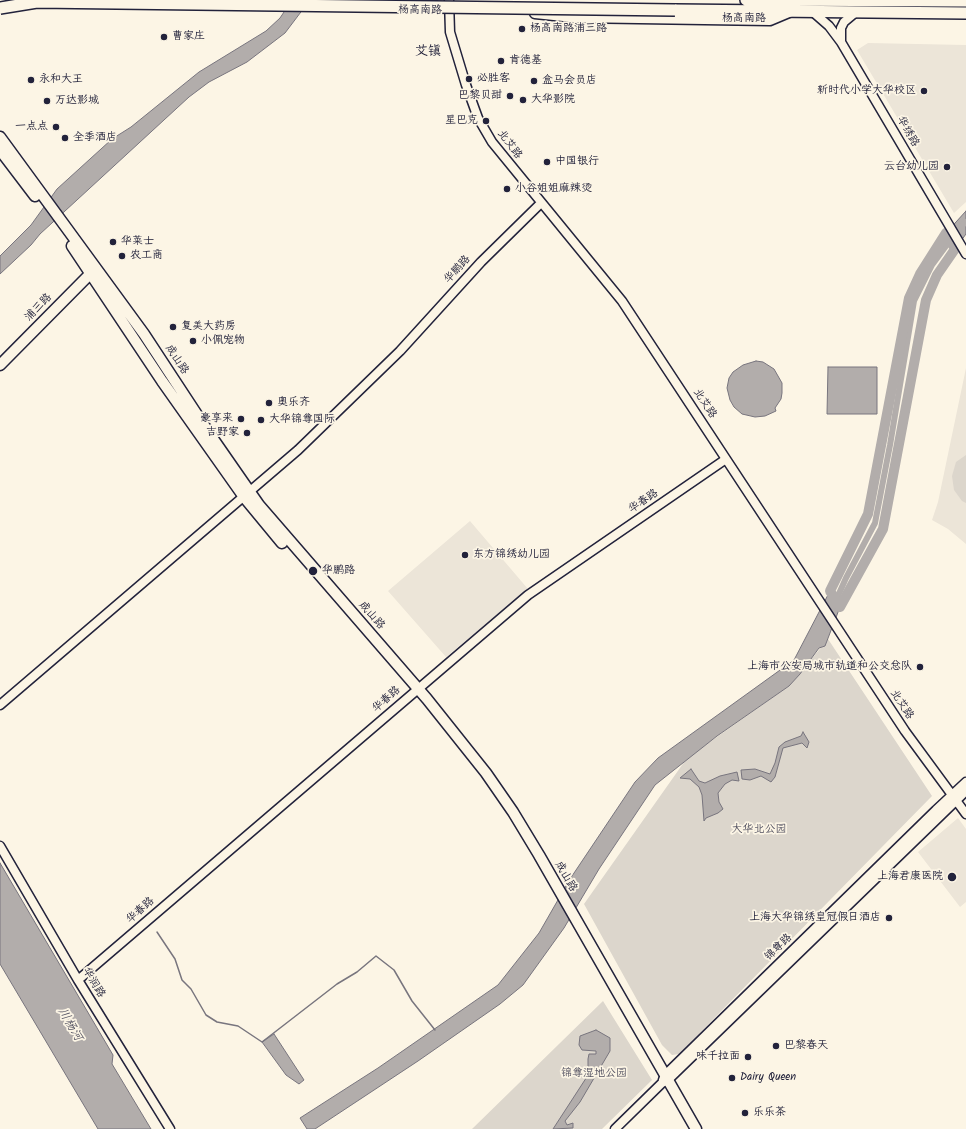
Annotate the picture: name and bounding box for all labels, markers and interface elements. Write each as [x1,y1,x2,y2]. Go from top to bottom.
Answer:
street label: 杨高南路 [398,4,442,18]
street label: 杨高南路 [722,12,766,26]
place label: 杨高南路浦三路 [530,22,607,36]
marker: 杨高南路浦三路 [517,24,527,34]
place label: 曹家庄 [172,30,205,44]
marker: 曹家庄 [159,32,169,42]
district label: 艾镇 [415,45,441,61]
place label: 肯德基 [509,54,542,68]
marker: 肯德基 [496,56,506,66]
place label: 必胜客 [477,72,510,86]
place label: 永和大王 [39,73,83,87]
marker: 必胜客 [464,74,474,84]
place label: 盒马会员店 [542,74,597,88]
marker: 永和大王 [26,75,36,85]
marker: 盒马会员店 [529,76,539,86]
place label: 新时代小学大华校区 [817,84,916,98]
marker: 新时代小学大华校区 [919,86,929,96]
place label: 巴黎贝甜 [458,89,502,103]
marker: 巴黎贝甜 [505,91,515,101]
place label: 大华影院 [531,93,575,107]
place label: 万达影城 [55,94,99,108]
marker: 大华影院 [518,95,528,105]
marker: 万达影城 [42,96,52,106]
place label: 星巴克 [445,114,478,128]
street label: 华绣路 [893,114,921,150]
marker: 星巴克 [481,116,491,126]
place label: 一点点 [15,120,48,134]
marker: 一点点 [51,122,61,132]
street label: 北艾路 [494,128,524,162]
place label: 全季酒店 [73,131,117,145]
marker: 全季酒店 [60,133,70,143]
place label: 中国银行 [555,155,599,169]
marker: 中国银行 [542,157,552,167]
place label: 云台幼儿园 [884,160,939,174]
marker: 云台幼儿园 [942,162,952,172]
place label: 小谷姐姐麻辣烫 [515,182,592,196]
marker: 小谷姐姐麻辣烫 [502,184,512,194]
place label: 华莱士 [121,235,154,249]
marker: 华莱士 [108,237,118,247]
place label: 农工商 [130,249,163,263]
marker: 农工商 [117,251,127,261]
street label: 华鹏路 [442,253,474,287]
street label: 浦三路 [23,292,55,324]
place label: 复美大药房 [181,320,236,334]
marker: 复美大药房 [168,322,178,332]
place label: 小佩宠物 [201,334,245,348]
marker: 小佩宠物 [188,336,198,346]
street label: 成山路 [161,343,191,377]
street label: 北艾路 [689,387,719,421]
place label: 奥乐齐 [277,396,310,410]
marker: 奥乐齐 [264,398,274,408]
place label: 豪享来 [200,412,233,426]
place label: 大华锦尊国际 [269,413,335,427]
marker: 豪享来 [236,414,246,424]
marker: 大华锦尊国际 [256,415,266,425]
place label: 吉野家 [206,426,239,440]
marker: 吉野家 [242,428,252,438]
street label: 华春路 [627,487,661,517]
place label: 东方锦绣幼儿园 [473,548,550,562]
marker: 东方锦绣幼儿园 [460,550,470,560]
place label: 华鹏路 [322,564,355,578]
marker: 华鹏路 [307,565,319,577]
street label: 成山路 [355,599,387,633]
place label: 上海市公安局城市轨道和公交总队 [747,660,912,674]
marker: 上海市公安局城市轨道和公交总队 [915,662,925,672]
street label: 华春路 [370,684,404,716]
street label: 北艾路 [886,688,916,722]
park label: 大华北公园 [732,823,786,837]
street label: 成山路 [551,859,579,895]
place label: 上海君康医院 [877,870,943,884]
marker: 上海君康医院 [946,871,958,883]
street label: 华春路 [124,895,158,927]
place label: 上海大华锦绣皇冠假日酒店 [749,911,881,925]
marker: 上海大华锦绣皇冠假日酒店 [884,913,894,923]
street label: 锦尊路 [763,932,795,964]
street label: 华润路 [79,965,107,1001]
water label: 川杨河 [54,1006,84,1044]
place label: 巴黎春天 [784,1039,828,1053]
marker: 巴黎春天 [771,1041,781,1051]
place label: 味千拉面 [696,1050,740,1064]
marker: 味千拉面 [743,1052,753,1062]
park label: 锦尊湿地公园 [561,1067,627,1081]
place label: Dairy Queen [740,1071,796,1085]
marker: Dairy Queen [727,1073,737,1083]
place label: 乐乐茶 [753,1106,786,1120]
marker: 乐乐茶 [740,1108,750,1118]

